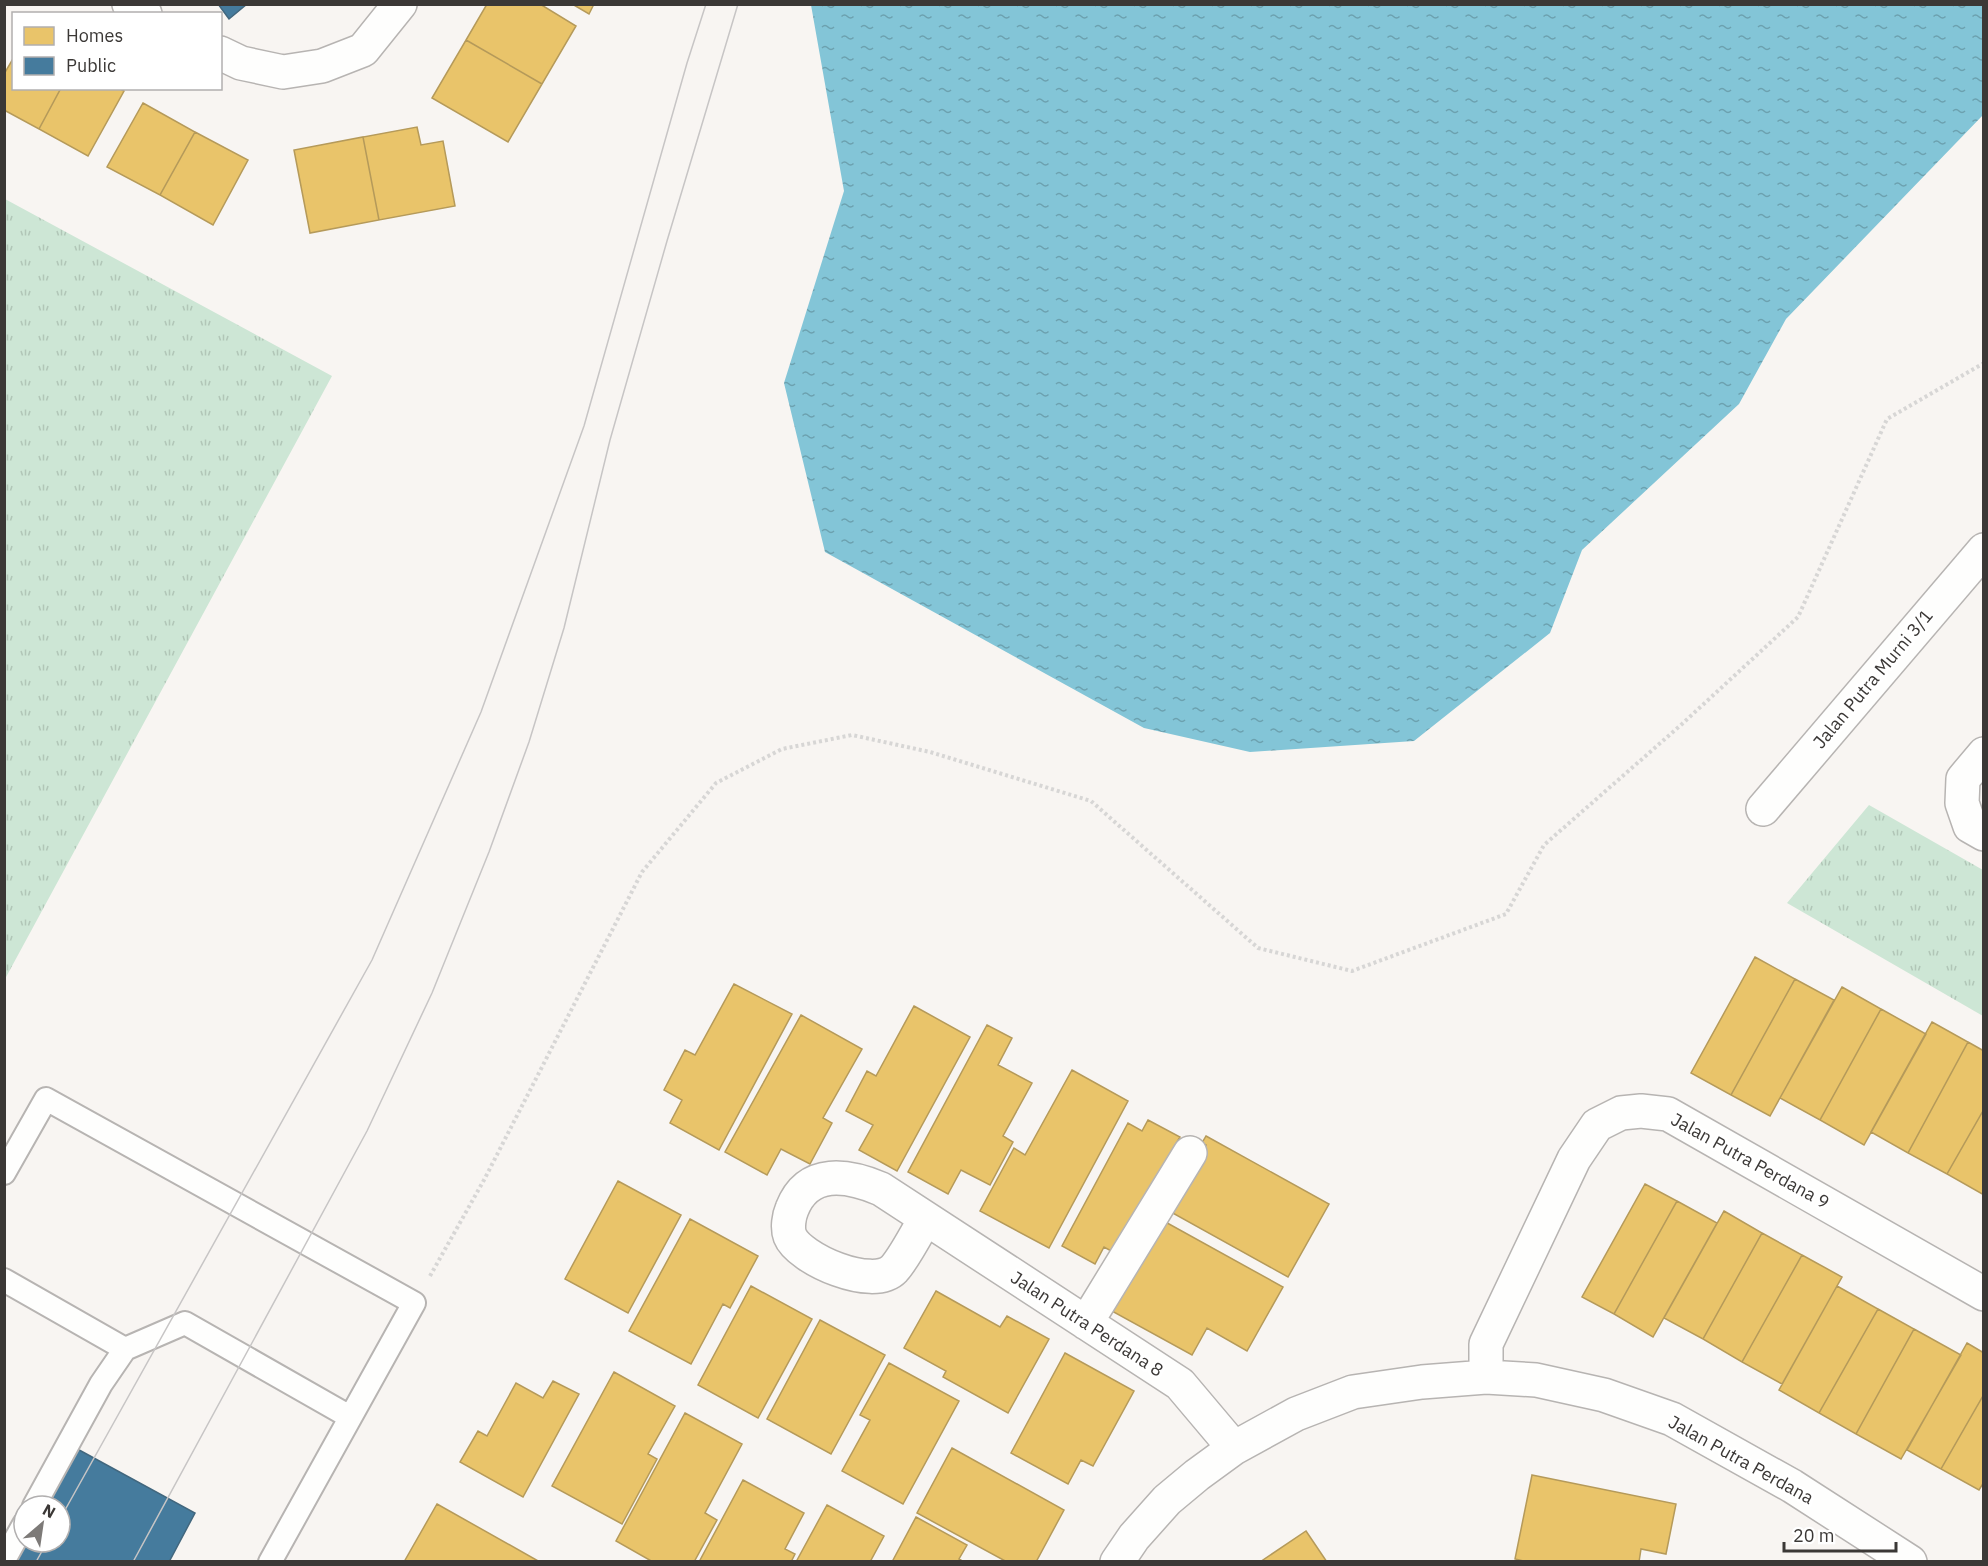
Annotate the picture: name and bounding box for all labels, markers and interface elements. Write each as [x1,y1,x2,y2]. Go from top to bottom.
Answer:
legend [12,12,222,90]
text: Homes [66,24,123,47]
text: Public [66,54,116,77]
street label: Jalan Putra Murni 3/1 [1808,604,1938,753]
street label: Jalan Putra Perdana 9 [1667,1107,1833,1214]
street label: Jalan Putra Perdana 8 [1007,1266,1168,1382]
street label: Jalan Putra Perdana [1665,1410,1818,1509]
north arrow [12,1494,72,1554]
text: N [39,1499,59,1522]
scale bar [1784,1515,1896,1553]
text: 20 m [1793,1524,1835,1547]

